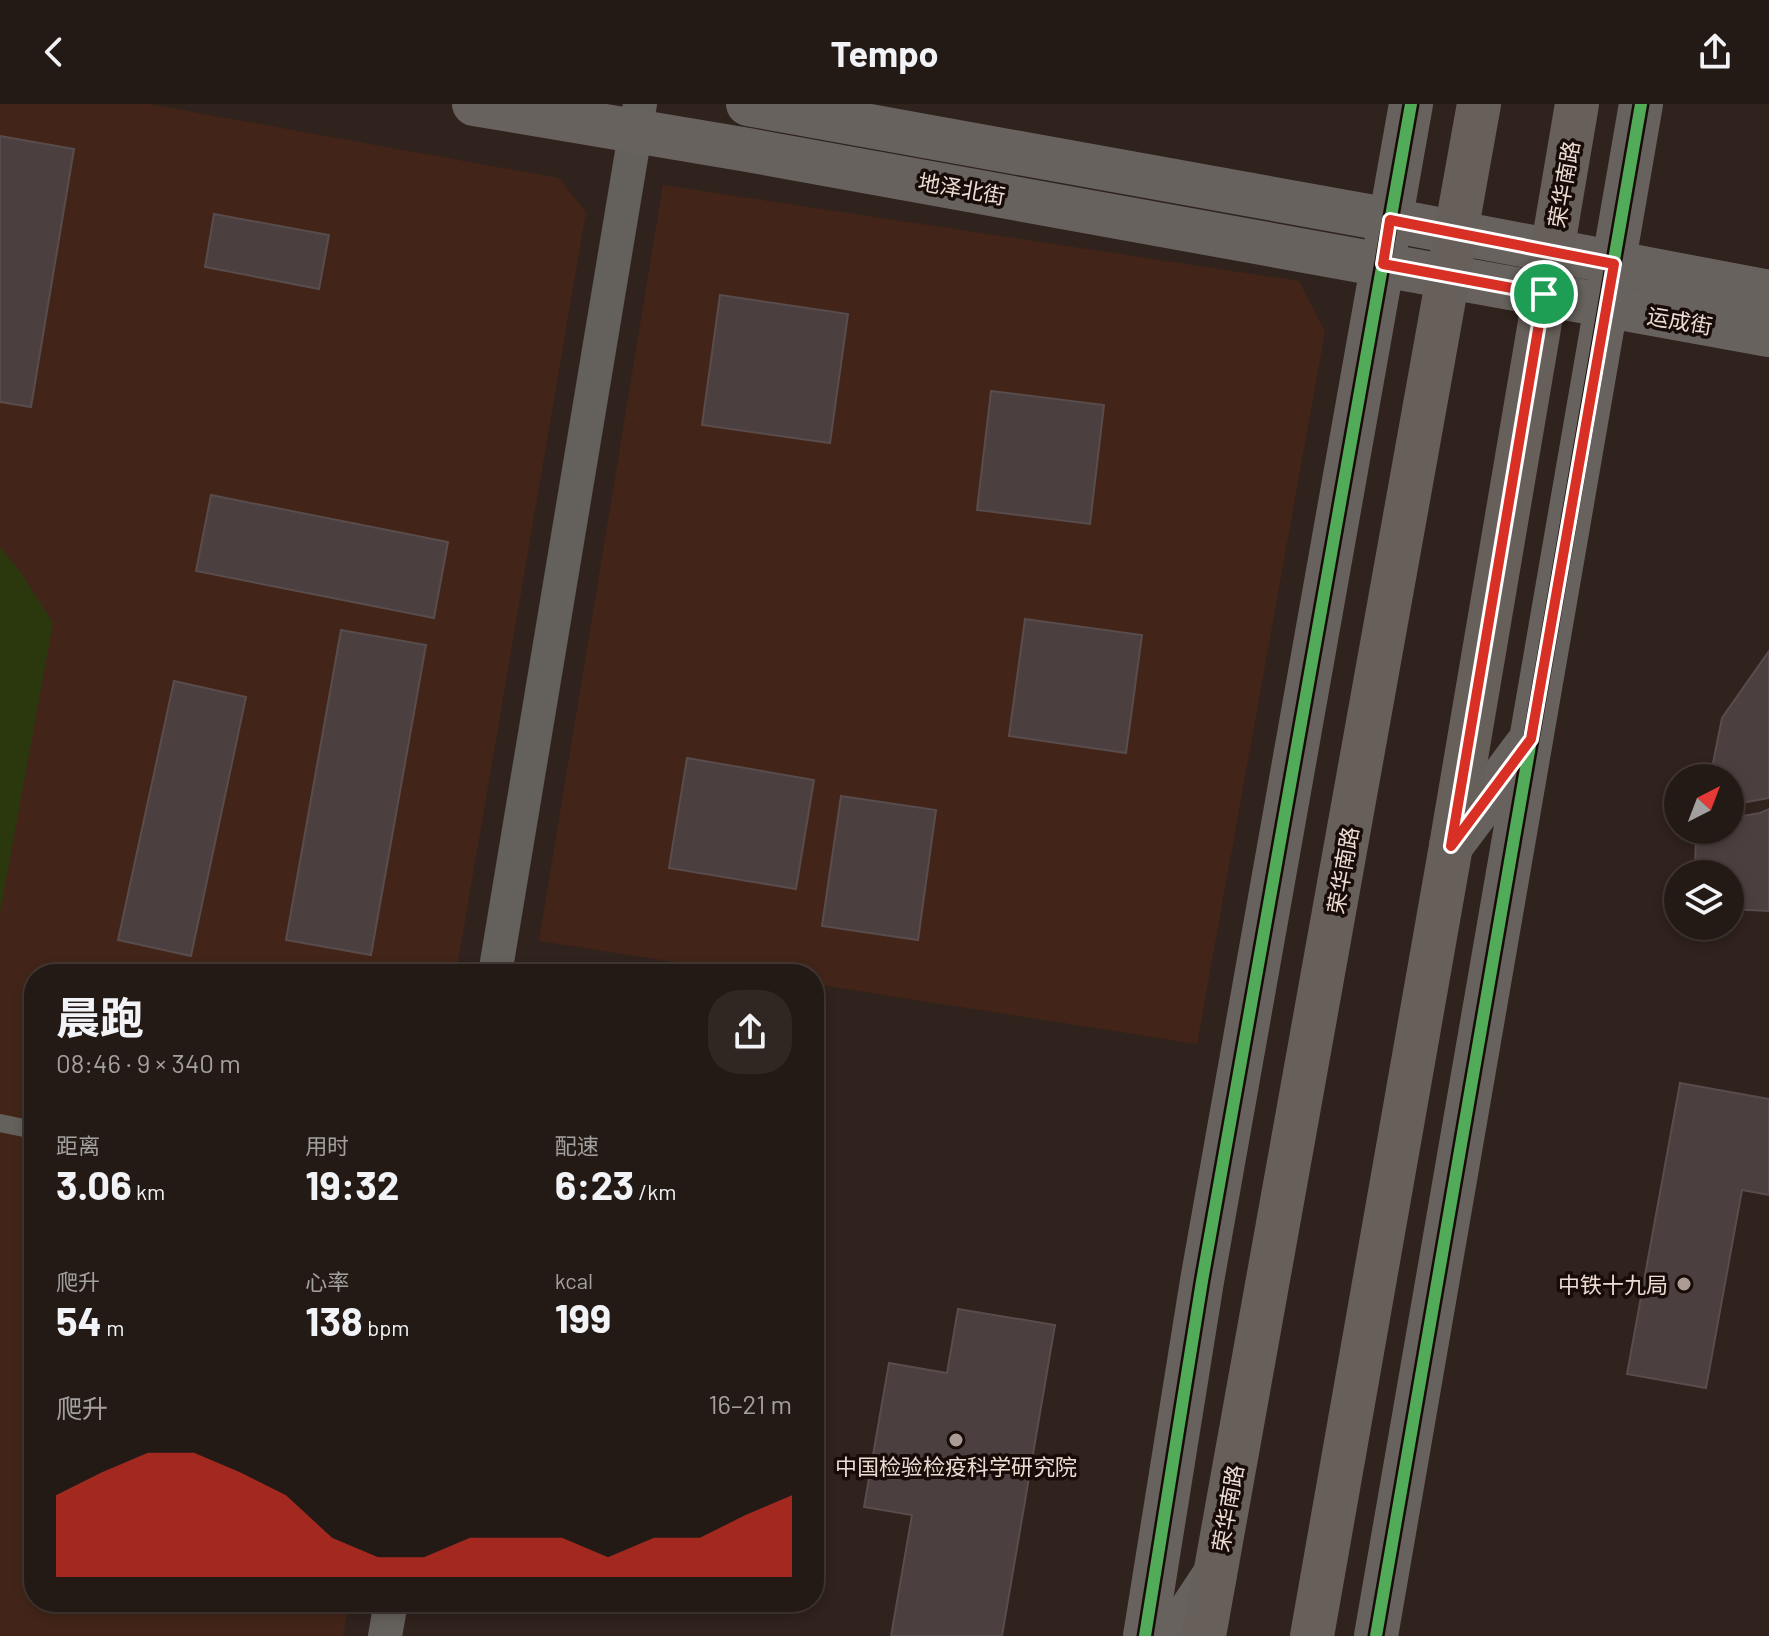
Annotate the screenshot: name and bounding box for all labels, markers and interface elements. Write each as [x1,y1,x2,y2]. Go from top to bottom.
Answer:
icon: back [32,30,76,74]
icon: share [1693,30,1737,74]
text: Tempo [830,31,939,74]
street label: 荣华南路 [1543,138,1583,230]
street label: 地泽北街 [916,168,1008,208]
pin [1510,260,1578,328]
icon: arrive [1522,272,1566,316]
street label: 运成街 [1645,301,1715,339]
north arrow [1664,764,1744,844]
map controls [1664,764,1744,940]
street label: 荣华南路 [1322,824,1362,916]
button: layers [1664,860,1744,940]
text: 晨跑 [56,990,144,1043]
button: share [708,990,792,1074]
text: 08:46 · 9 × 340 m [56,1047,241,1078]
text: 距离 [56,1132,100,1158]
text: 用时 [305,1132,349,1158]
text: 配速 [555,1132,599,1158]
text: 3.06 [56,1160,132,1208]
text: 19:32 [305,1160,399,1208]
text: 6:23 [555,1160,634,1208]
text: km [132,1178,165,1204]
text: /km [634,1178,677,1204]
text: kcal [555,1267,593,1293]
text: 爬升 [56,1268,100,1294]
text: 心率 [305,1268,349,1294]
place label: 中铁十九局 [1558,1271,1668,1297]
marker: 中铁十九局 [1675,1275,1693,1293]
text: 199 [555,1293,611,1341]
text: 54 [56,1296,102,1344]
text: 138 [305,1296,363,1344]
text: m [102,1314,124,1340]
text: bpm [363,1314,410,1340]
text: 16–21 m [708,1388,792,1419]
text: 爬升 [56,1392,108,1423]
marker: 中国检验检疫科学研究院 [947,1431,965,1449]
place label: 中国检验检疫科学研究院 [835,1453,1077,1479]
street label: 荣华南路 [1207,1462,1247,1554]

